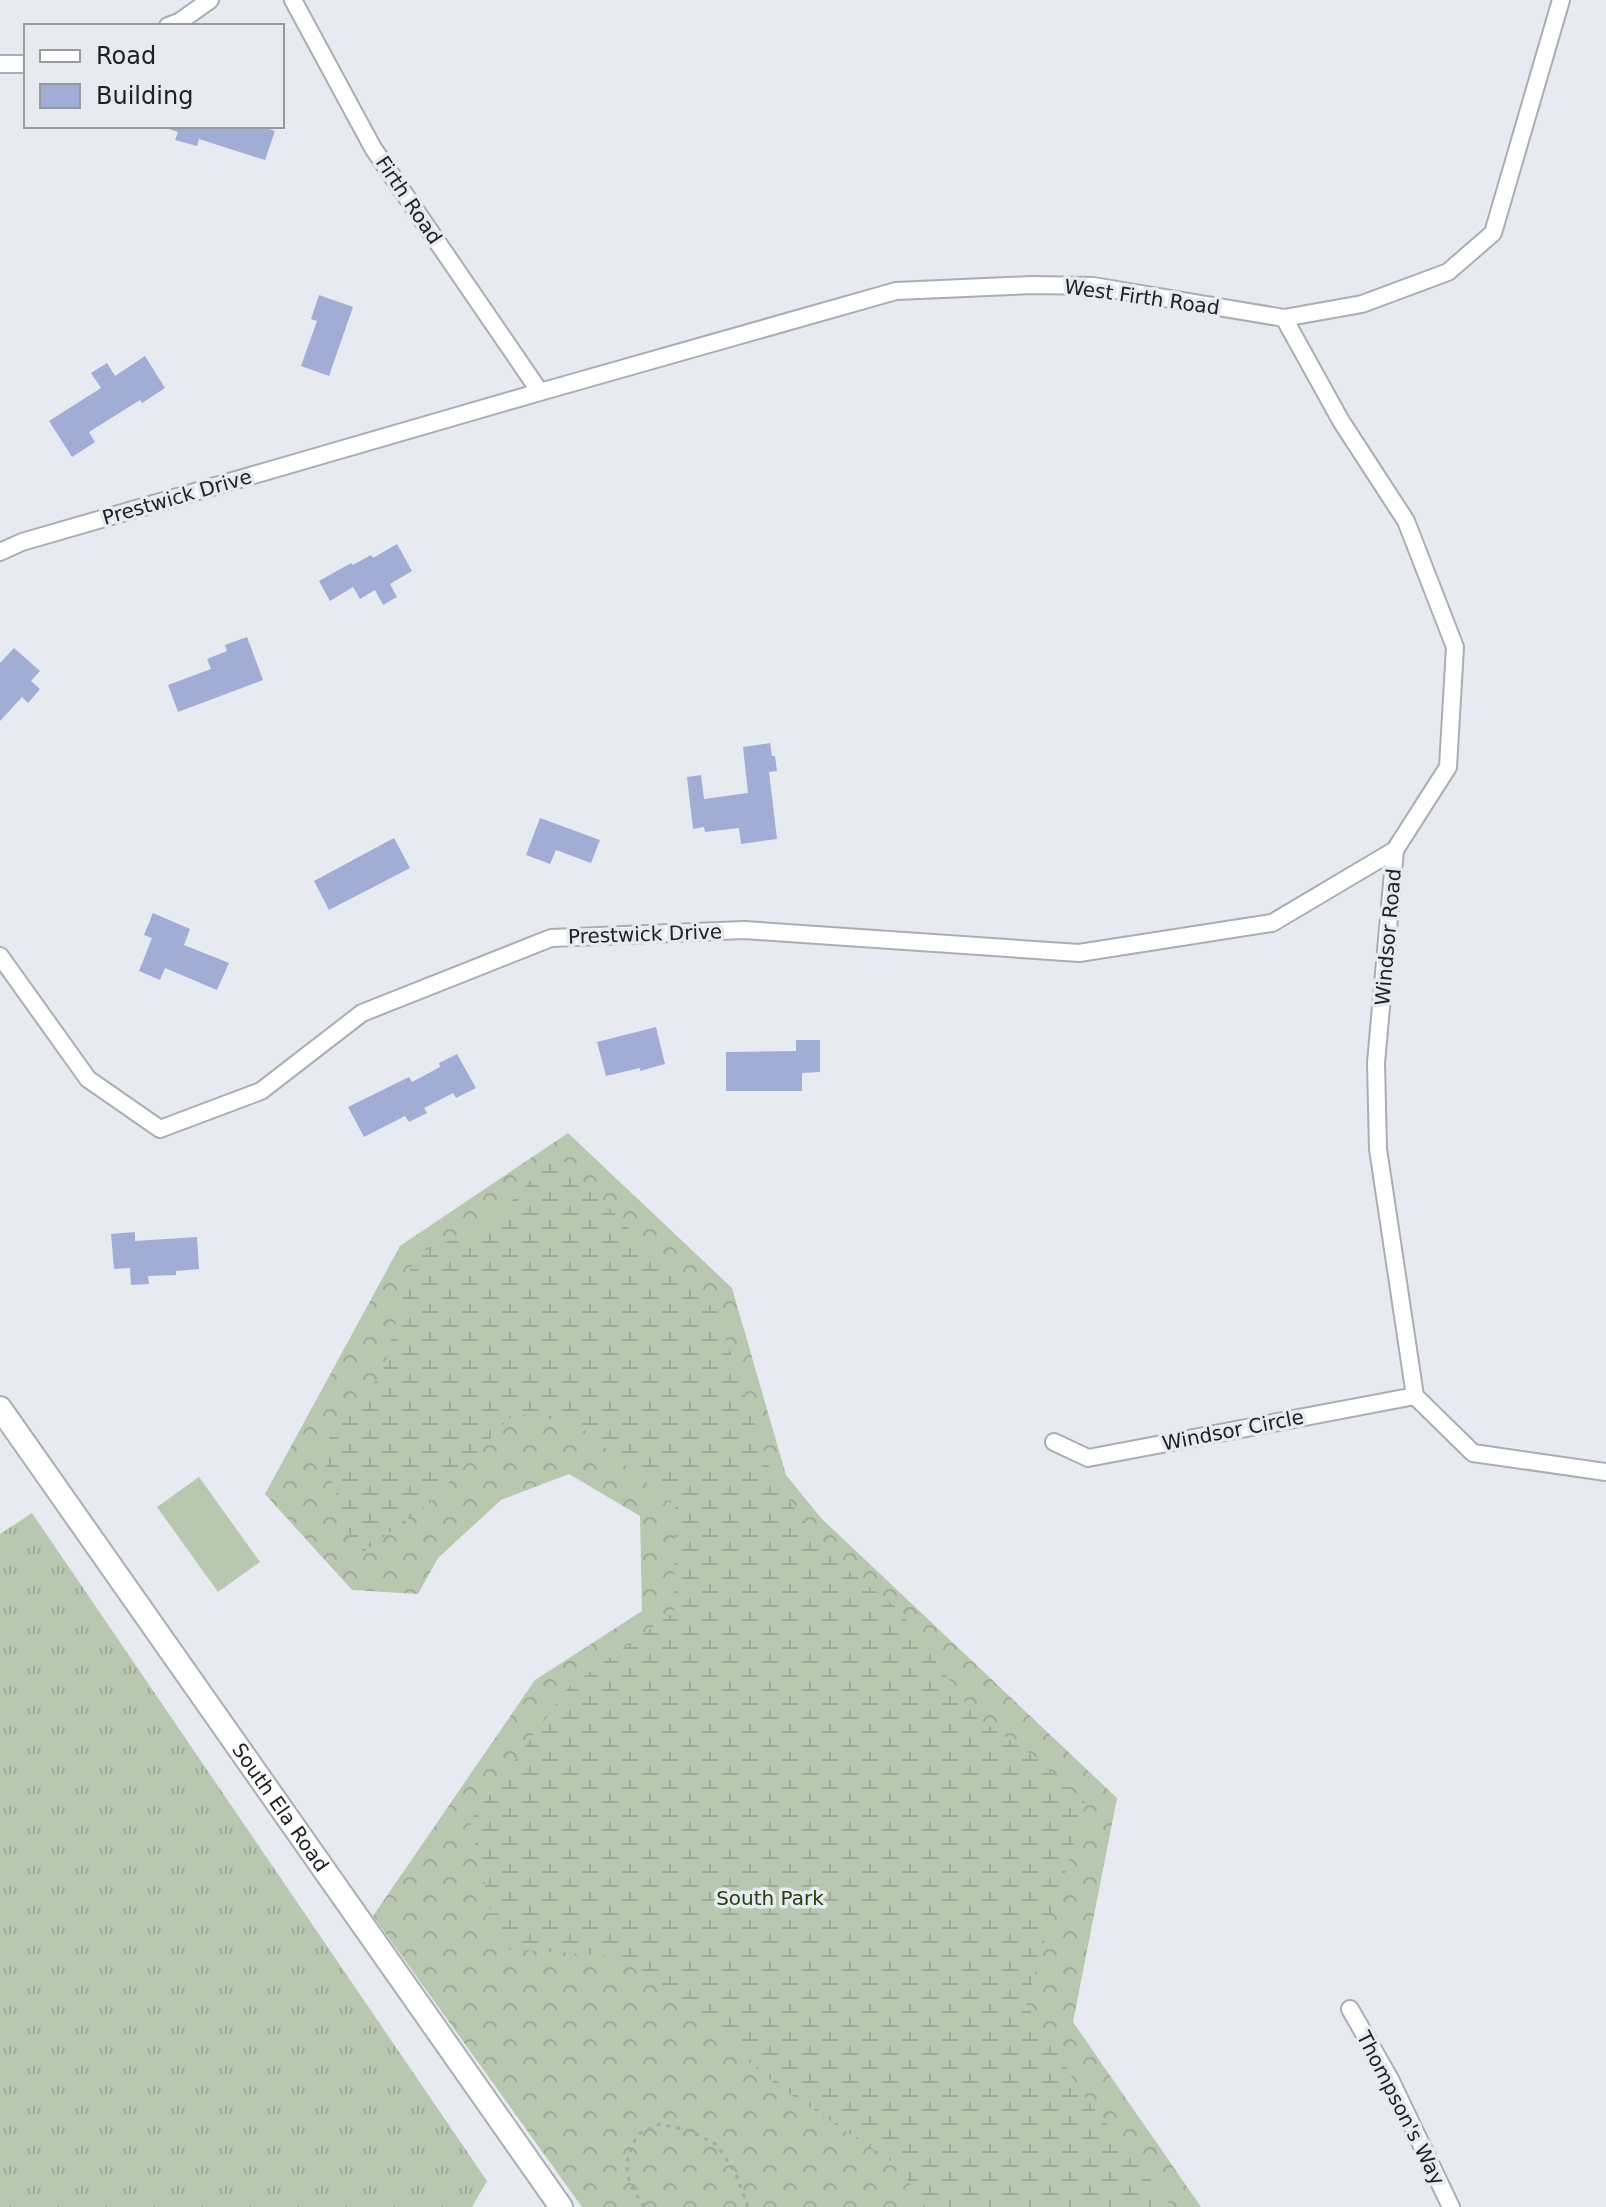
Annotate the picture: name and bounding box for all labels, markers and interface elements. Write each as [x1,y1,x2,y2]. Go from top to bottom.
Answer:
legend [24,24,284,128]
text: Road [96,42,156,70]
text: Building [96,82,193,110]
street label: Firth Road [371,151,447,249]
street label: West Firth Road [1063,274,1221,320]
street label: Prestwick Drive [100,464,254,530]
street label: Windsor Road [1370,867,1406,1007]
street label: Prestwick Drive [568,919,722,949]
street label: Windsor Circle [1160,1405,1306,1455]
street label: South Ela Road [227,1738,334,1876]
park label: South Park [716,1886,824,1910]
street label: Thompson's Way [1351,2026,1450,2189]

